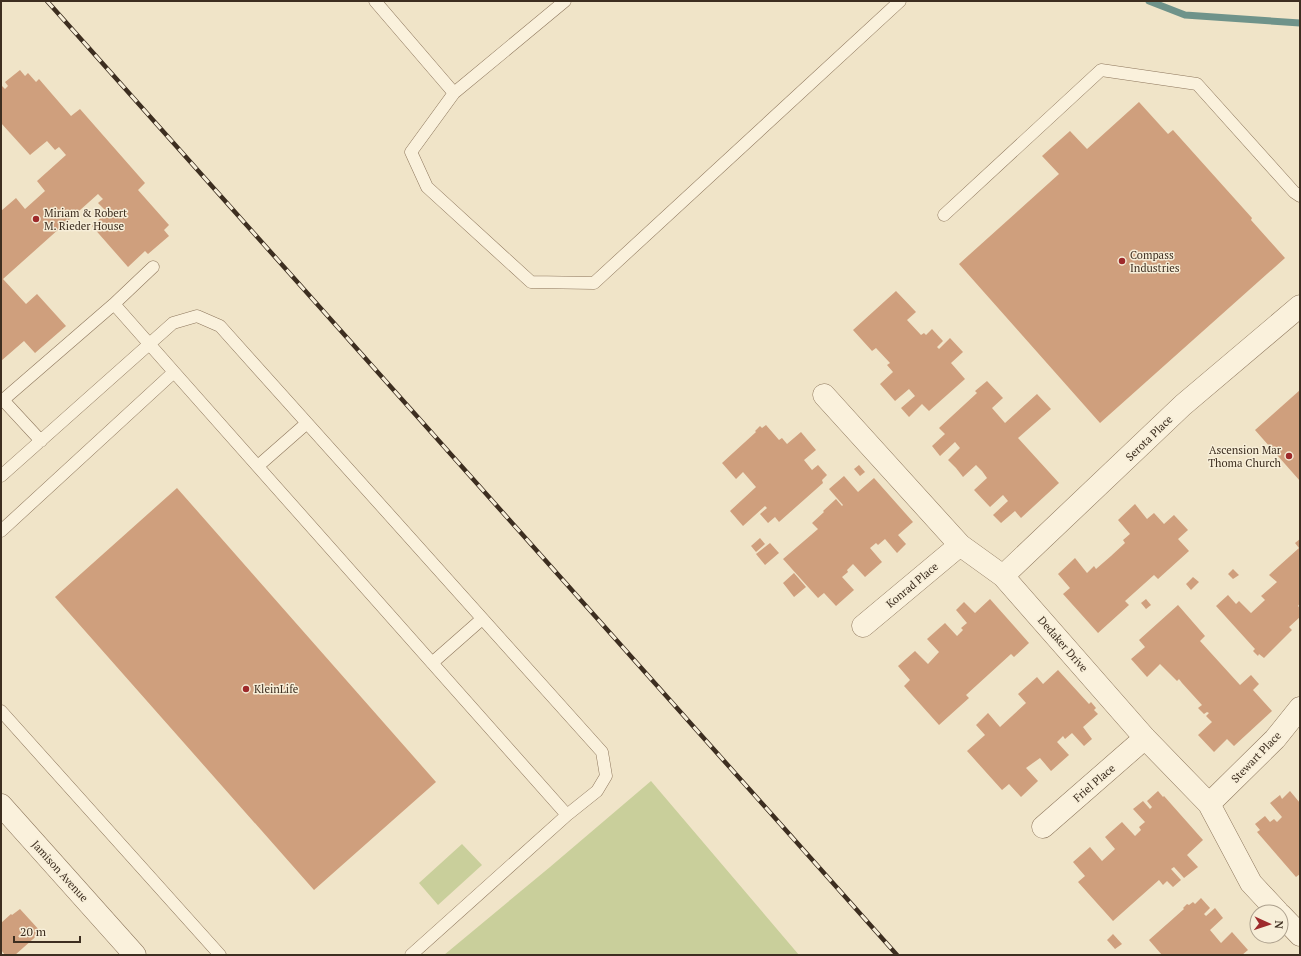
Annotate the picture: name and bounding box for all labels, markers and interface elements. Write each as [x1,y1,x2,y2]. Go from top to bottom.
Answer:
place label: Miriam & Robert M. Rieder House [44,206,127,233]
marker: Miriam & Robert M. Rieder House [31,214,41,224]
place label: Compass Industries [1130,248,1180,275]
marker: Compass Industries [1117,256,1127,266]
street label: Serota Place [1123,412,1176,464]
place label: Ascension Mar Thoma Church [1208,443,1282,470]
marker: Ascension Mar Thoma Church [1284,451,1294,461]
street label: Konrad Place [883,559,941,611]
street label: Dedaker Drive [1035,613,1091,675]
place label: KleinLife [254,682,299,696]
marker: KleinLife [241,684,251,694]
street label: Stewart Place [1228,728,1284,786]
street label: Friel Place [1070,761,1118,805]
street label: Jamison Avenue [29,837,92,905]
north arrow [1249,904,1289,944]
scale bar [14,918,80,944]
text: N [1272,920,1286,930]
text: 20 m [20,924,47,939]

